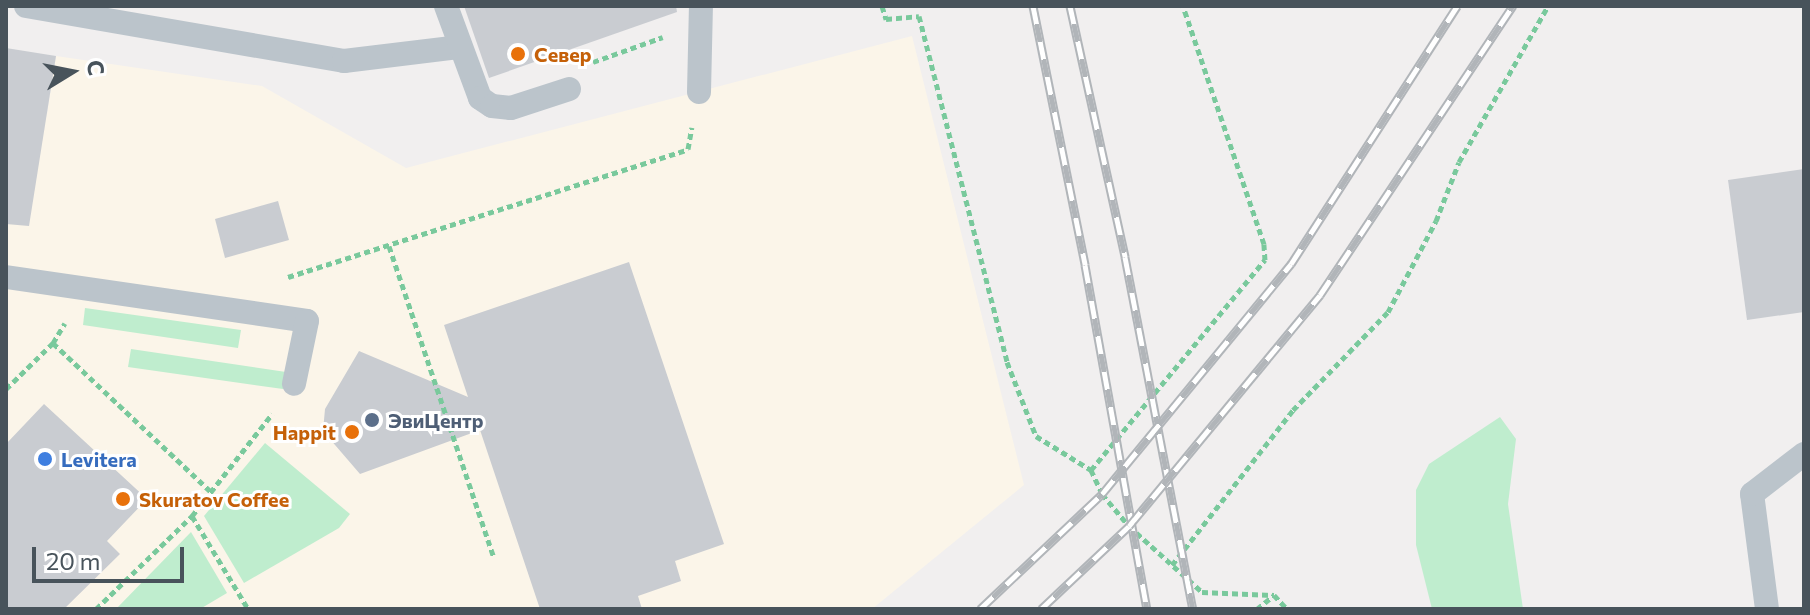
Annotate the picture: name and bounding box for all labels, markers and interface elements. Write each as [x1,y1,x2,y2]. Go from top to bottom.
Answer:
north arrow [32,32,112,112]
place label: Север [534,42,591,66]
marker: Север [509,45,527,63]
text: С [82,58,111,77]
place label: ЭвиЦентр [388,408,483,432]
marker: ЭвиЦентр [363,411,381,429]
place label: Happit [273,420,336,444]
marker: Happit [343,423,361,441]
place label: Levitera [61,447,137,471]
marker: Levitera [36,450,54,468]
place label: Skuratov Coffee [139,487,289,511]
marker: Skuratov Coffee [114,490,132,508]
scale bar [36,531,188,581]
text: 20 m [46,546,100,575]

